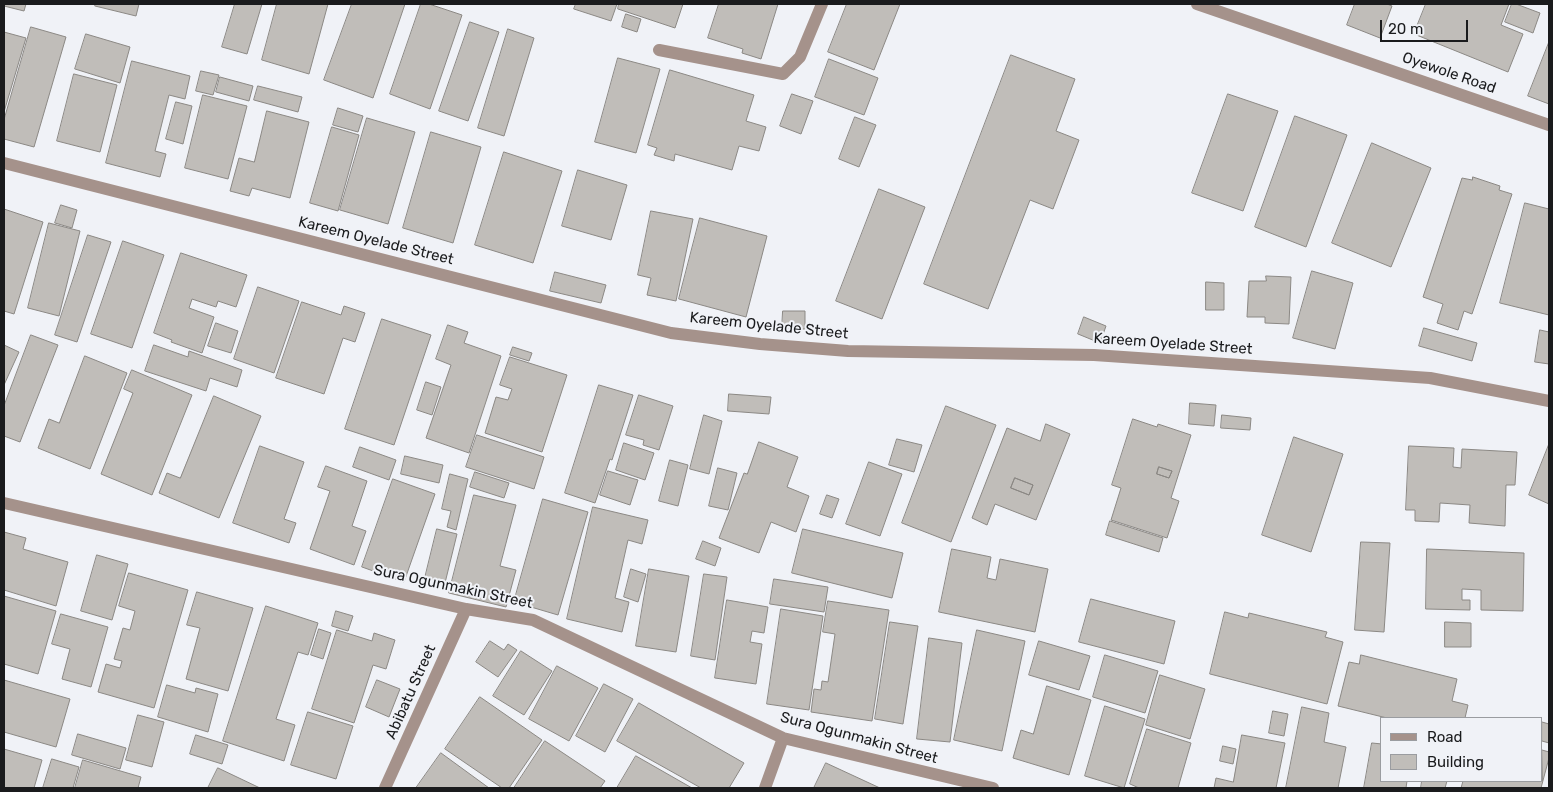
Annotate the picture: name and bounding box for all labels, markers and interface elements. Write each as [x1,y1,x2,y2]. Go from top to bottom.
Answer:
scale bar [1383,10,1470,42]
text: 20 m [1388,20,1423,38]
street label: Oyewole Road [1400,49,1498,97]
street label: Kareem Oyelade Street [296,213,456,269]
street label: Kareem Oyelade Street [689,309,849,343]
street label: Kareem Oyelade Street [1093,329,1253,359]
street label: Sura Ogunmakin Street [372,561,534,613]
street label: Abibatu Street [382,642,440,742]
street label: Sura Ogunmakin Street [778,708,940,768]
legend [1380,717,1543,782]
text: Road [1427,728,1463,746]
text: Building [1427,753,1484,771]

